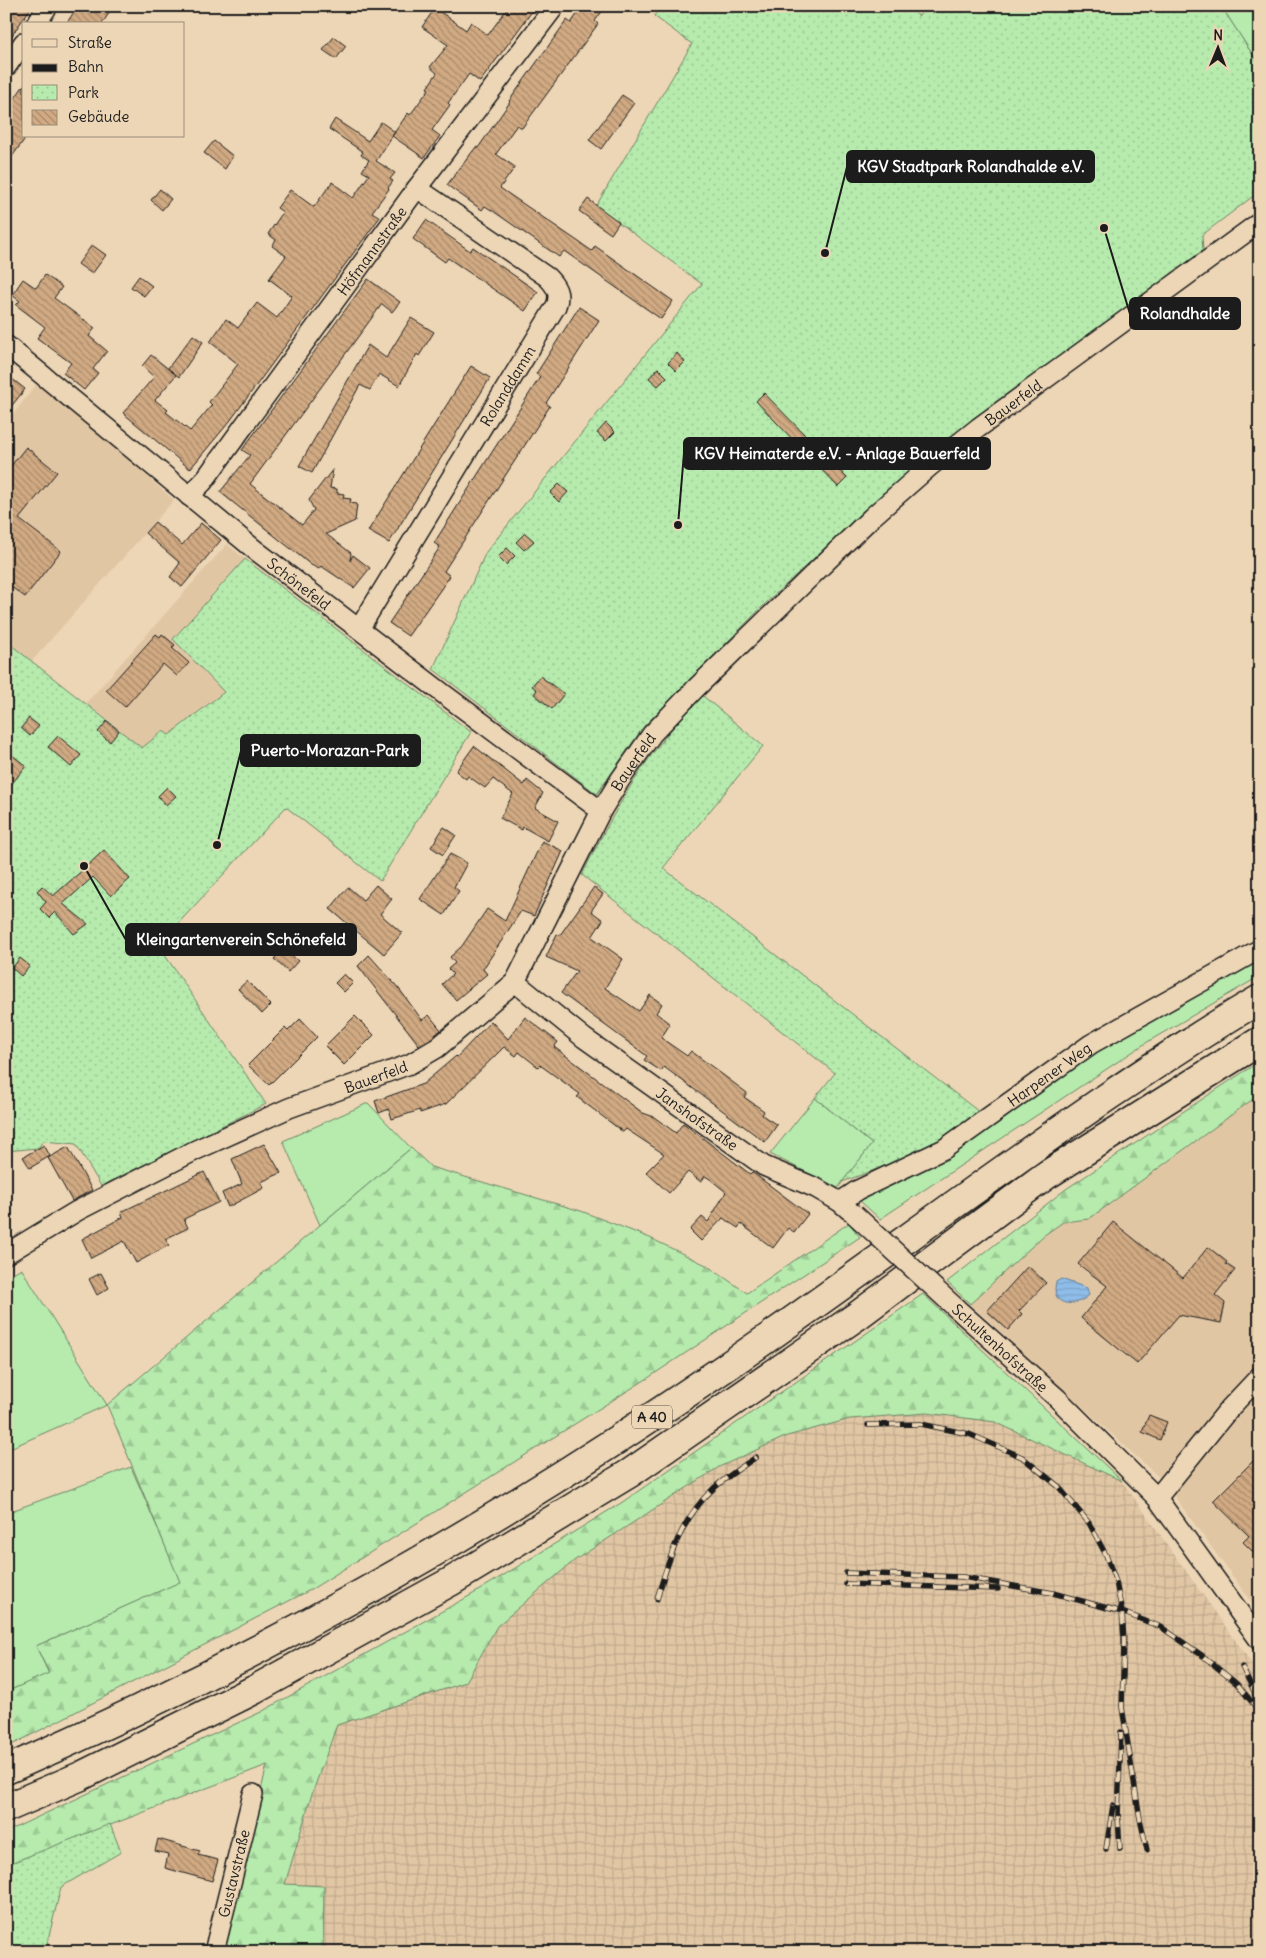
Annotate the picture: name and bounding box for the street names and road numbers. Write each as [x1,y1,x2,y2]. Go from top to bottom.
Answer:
street label: Höfmannstraße [333,202,410,299]
street label: Rolanddamm [476,342,539,429]
street label: Bauerfeld [981,375,1046,429]
street label: Schönefeld [264,553,335,614]
street label: Bauerfeld [606,729,659,794]
street label: Harpener Weg [1004,1038,1095,1110]
street label: Bauerfeld [341,1056,410,1097]
street label: Janshofstraße [653,1083,742,1154]
street label: Schultenhofstraße [948,1300,1052,1396]
road number: A 40 [632,1405,672,1428]
street label: Gustavstraße [213,1827,253,1919]

